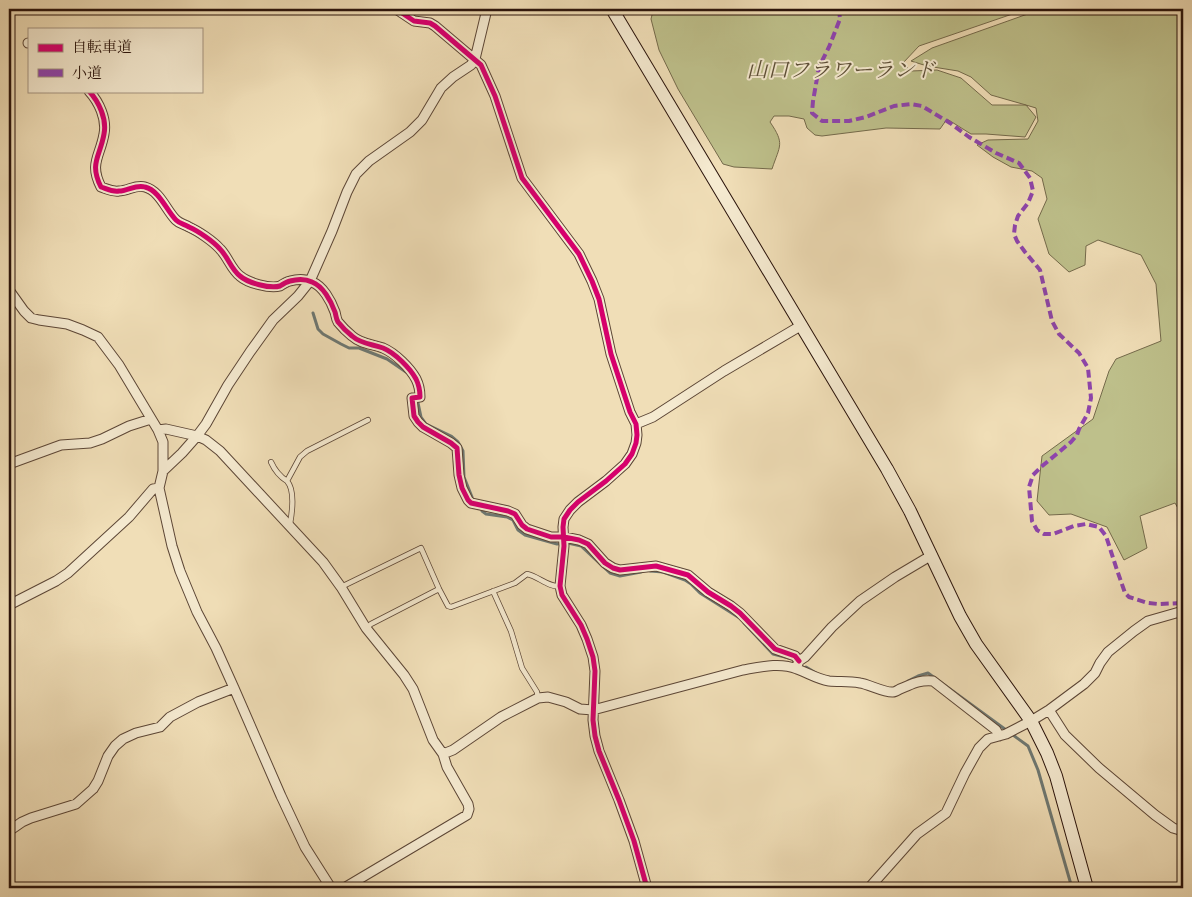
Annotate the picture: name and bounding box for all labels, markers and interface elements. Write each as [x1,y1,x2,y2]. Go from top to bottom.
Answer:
legend [28,28,202,92]
text: 自転車道 [72,38,132,57]
park label: 山口フラワーランド [747,58,936,84]
text: 小道 [72,64,102,83]

